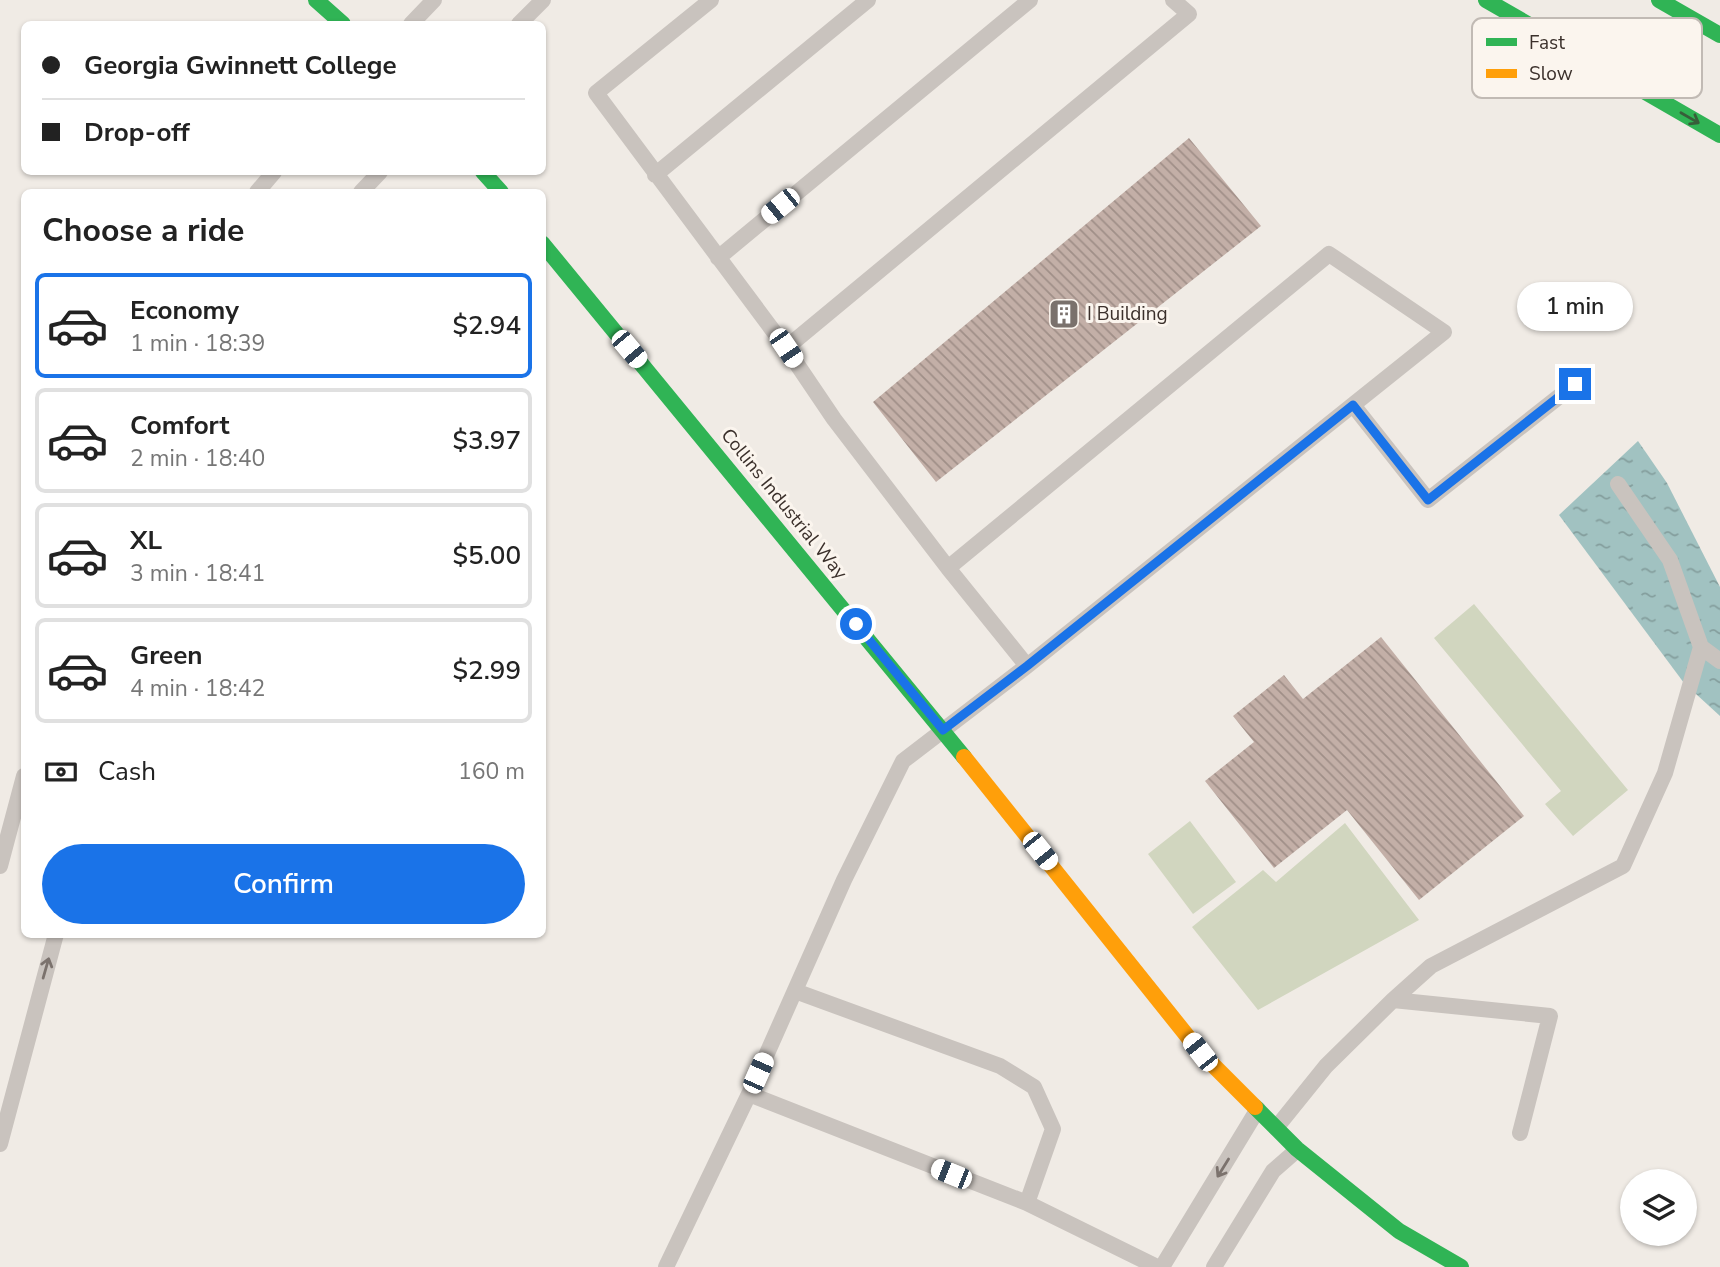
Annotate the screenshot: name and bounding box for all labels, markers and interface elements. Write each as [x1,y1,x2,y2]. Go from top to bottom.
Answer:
legend [1472,18,1702,98]
text: Fast [1529,30,1565,56]
text: Georgia Gwinnett College [84,48,397,83]
text: Slow [1529,61,1573,87]
one-way arrow [1680,111,1700,125]
text: Drop-off [84,115,190,150]
car [758,185,803,227]
text: Choose a ride [42,209,244,252]
callout: 1 min [1517,282,1633,332]
text: 1 min [1546,291,1604,322]
text: Economy [130,293,239,328]
icon: car [46,294,109,357]
building icon: I Building [1047,297,1081,331]
place label: I Building [1087,301,1168,327]
text: $2.94 [452,308,521,343]
car [766,325,807,371]
car [608,326,651,372]
text: 1 min · 18:39 [130,328,265,359]
route end [1559,368,1591,400]
text: Comfort [130,408,230,443]
icon: car [46,409,109,472]
text: $3.97 [452,423,521,458]
street label: Collins Industrial Way [715,423,853,585]
text: 2 min · 18:40 [130,443,265,474]
text: XL [130,523,162,558]
icon: car [46,524,109,587]
text: $5.00 [452,538,521,573]
text: 3 min · 18:41 [130,558,265,589]
route start [840,608,872,640]
text: Green [130,638,203,673]
icon: car [46,639,109,702]
text: $2.99 [452,653,521,688]
text: 4 min · 18:42 [130,673,265,704]
icon: cash [42,753,80,791]
text: Cash [98,754,156,789]
text: 160 m [458,756,525,787]
car [1019,828,1062,874]
button: Confirm [42,844,525,924]
one-way arrow [41,957,54,979]
car [1179,1029,1222,1075]
car [740,1050,777,1096]
car [928,1156,975,1192]
one-way arrow [1215,1157,1229,1177]
map controls [1620,1169,1697,1246]
button: layers [1620,1169,1697,1246]

